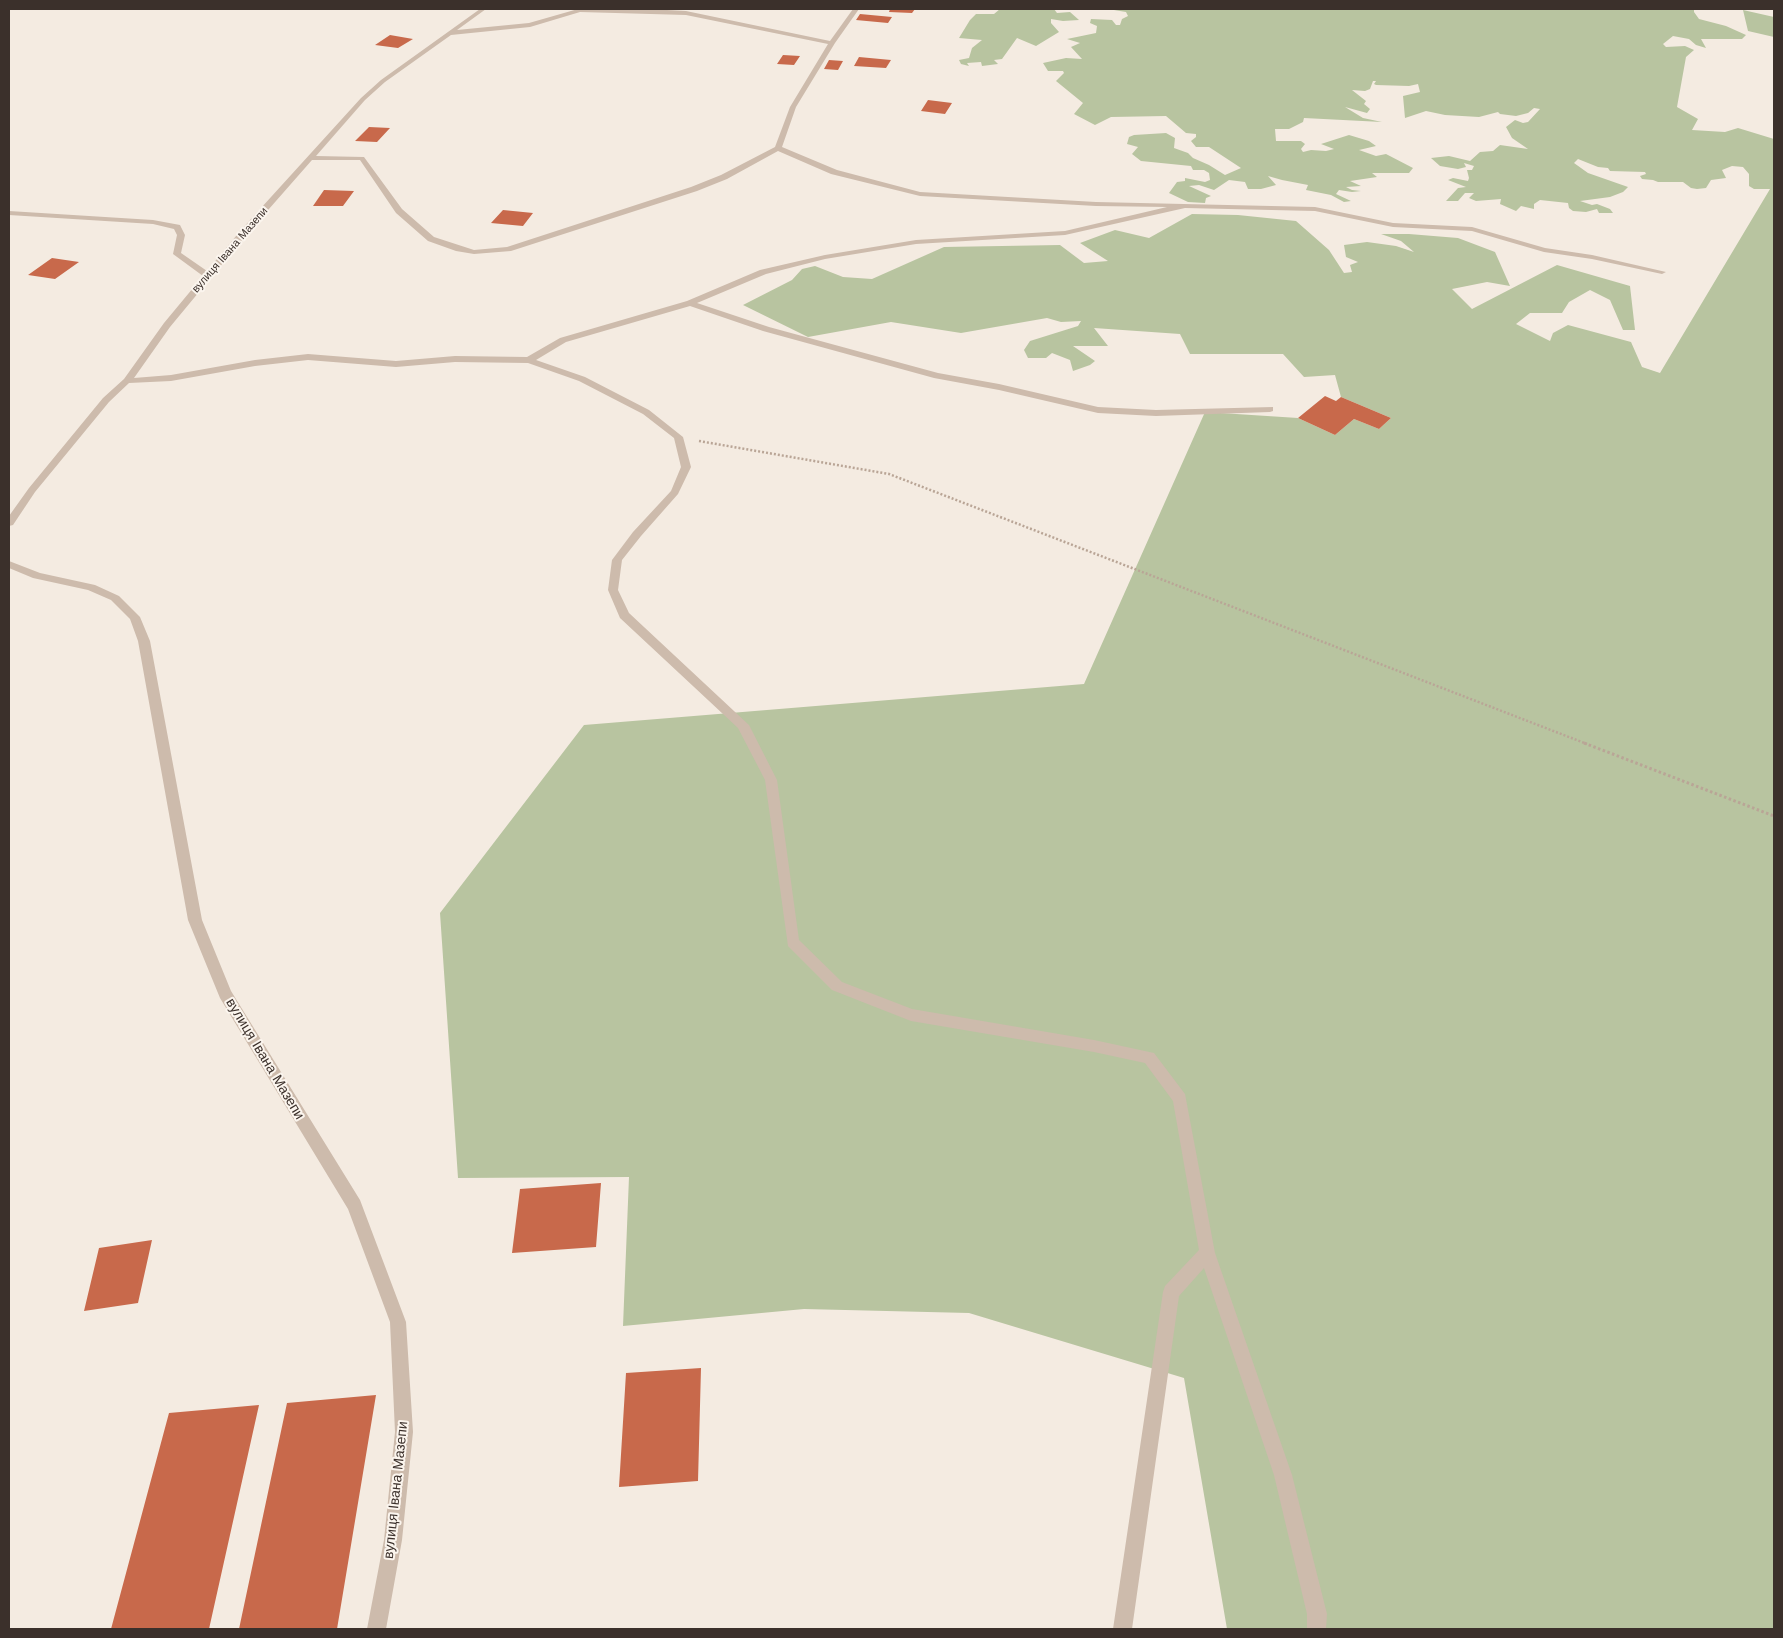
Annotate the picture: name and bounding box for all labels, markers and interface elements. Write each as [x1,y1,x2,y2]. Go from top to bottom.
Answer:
street label: вулиця Івана Мазепи [189,205,271,295]
street label: вулиця Івана Мазепи [222,995,308,1123]
street label: вулиця Івана Мазепи [380,1420,412,1560]

